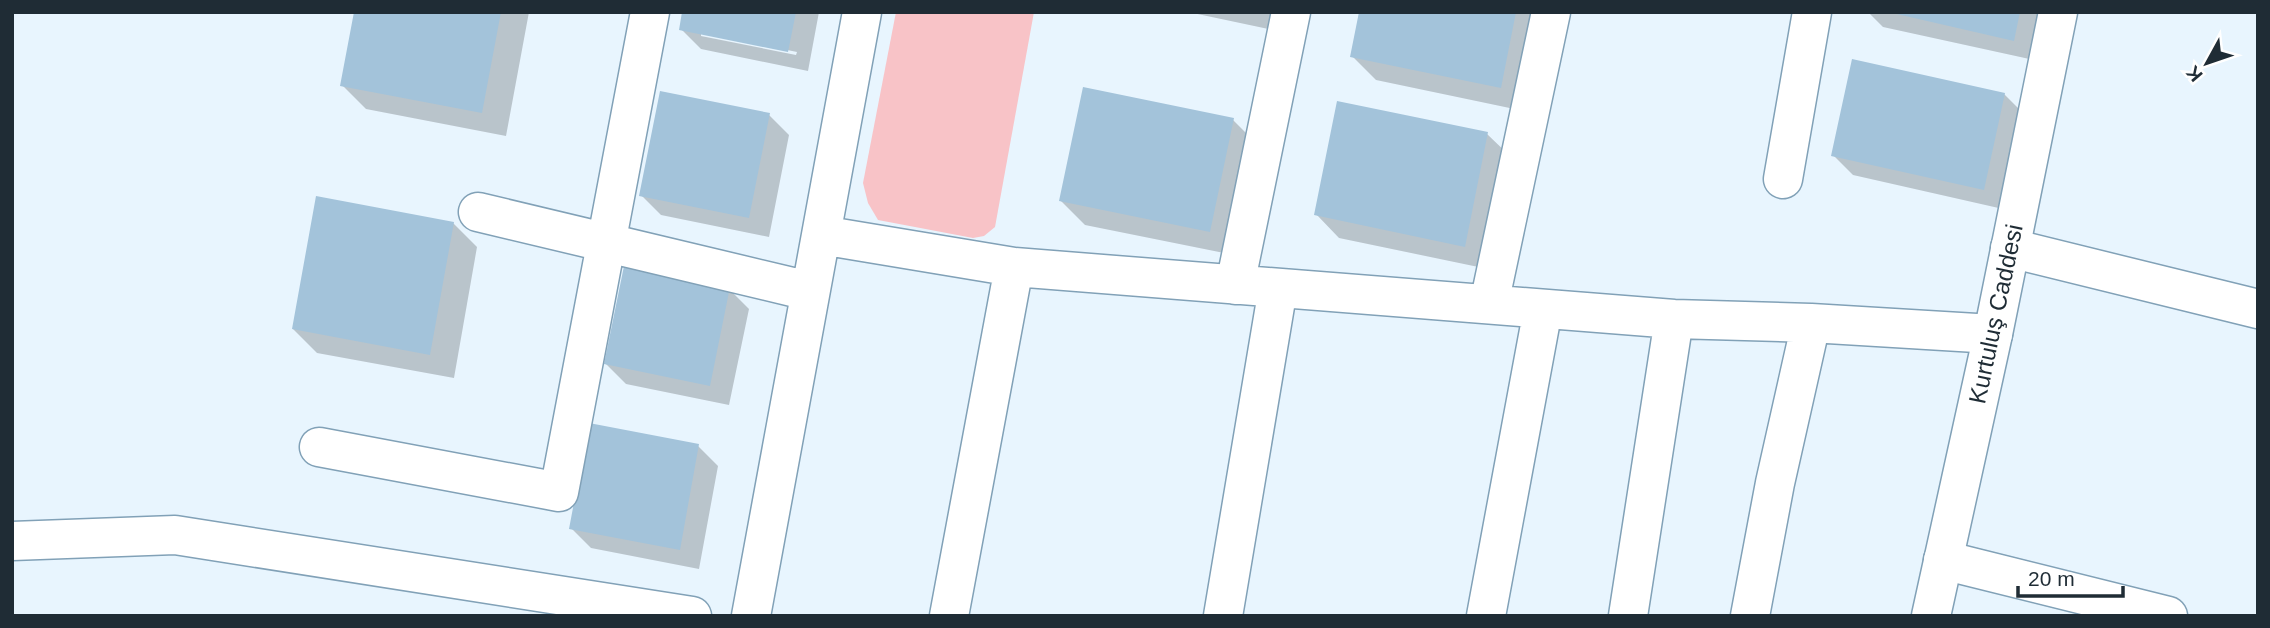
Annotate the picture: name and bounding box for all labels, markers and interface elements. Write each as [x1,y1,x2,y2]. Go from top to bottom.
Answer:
north arrow [2172,28,2242,98]
text: K [2182,61,2207,86]
street label: Kurtuluş Caddesi [1963,222,2028,406]
scale bar [2018,554,2123,598]
text: 20 m [2028,567,2075,590]

